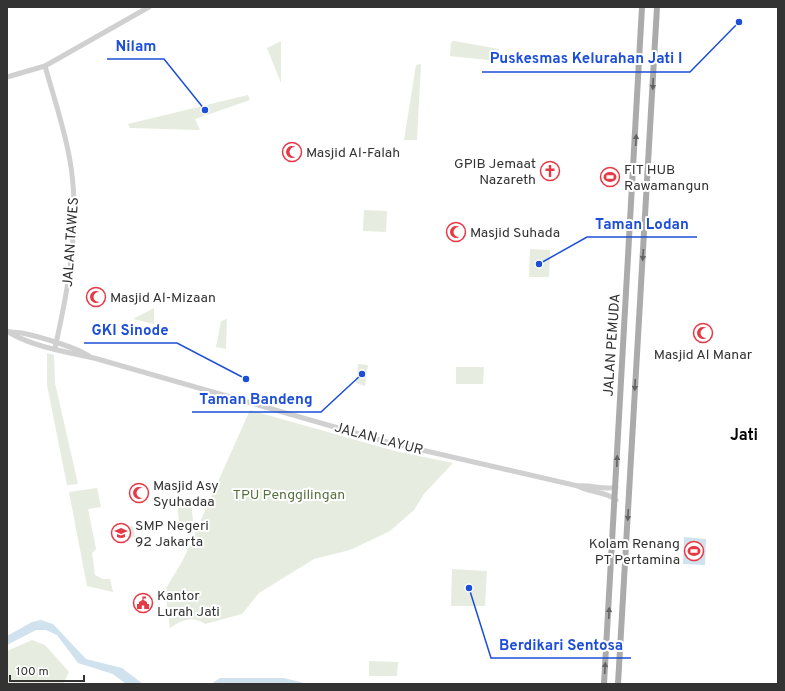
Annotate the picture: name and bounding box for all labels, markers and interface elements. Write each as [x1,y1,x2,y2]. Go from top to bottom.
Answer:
callout: Nilam [107,32,164,59]
text: Nilam [116,38,156,57]
callout: Puskesmas Kelurahan Jati I [482,45,690,72]
text: Puskesmas Kelurahan Jati I [490,50,682,69]
one-way arrow [649,78,656,90]
one-way arrow [633,134,640,146]
mosque icon: Masjid Al-Falah [281,141,303,163]
place label: Masjid Al-Falah [306,145,400,162]
place label: GPIB Jemaat Nazareth [454,156,536,189]
church icon: GPIB Jemaat Nazareth [539,160,561,182]
place label: FIT HUB Rawamangun [624,162,709,195]
sports icon: FIT HUB Rawamangun [599,166,621,188]
street label: JALAN TAWES [60,197,83,288]
callout: Taman Lodan [587,210,697,237]
text: Taman Lodan [595,216,689,235]
mosque icon: Masjid Suhada [445,221,467,243]
place label: Masjid Suhada [470,225,560,242]
one-way arrow [639,249,646,261]
mosque icon: Masjid Al-Mizaan [85,286,107,308]
place label: Masjid Al-Mizaan [110,290,216,307]
street label: JALAN PEMUDA [600,293,625,397]
callout: GKI Sinode [84,316,177,343]
text: GKI Sinode [91,322,169,341]
mosque icon: Masjid Al Manar [692,322,714,344]
place label: Masjid Al Manar [654,347,753,364]
one-way arrow [631,379,638,391]
callout: Taman Bandeng [192,385,321,412]
text: Taman Bandeng [199,391,313,410]
street label: JALAN LAYUR [332,419,425,459]
district label: Jati [730,426,758,446]
one-way arrow [614,454,620,467]
place label: Masjid Asy Syuhadaa [153,478,219,511]
mosque icon: Masjid Asy Syuhadaa [128,482,150,504]
park label: TPU Penggilingan [233,487,345,504]
one-way arrow [625,509,631,522]
place label: SMP Negeri 92 Jakarta [135,518,209,551]
school or university icon: SMP Negeri 92 Jakarta [110,522,132,544]
place label: Kolam Renang PT Pertamina [589,536,680,569]
sports icon: Kolam Renang PT Pertamina [683,540,705,562]
place label: Kantor Lurah Jati [157,588,220,621]
public building icon: Kantor Lurah Jati [132,592,154,614]
one-way arrow [605,607,612,619]
callout: Berdikari Sentosa [491,631,631,658]
text: Berdikari Sentosa [499,637,623,656]
scale bar [10,657,84,683]
one-way arrow [602,662,609,674]
text: 100 m [16,664,49,680]

